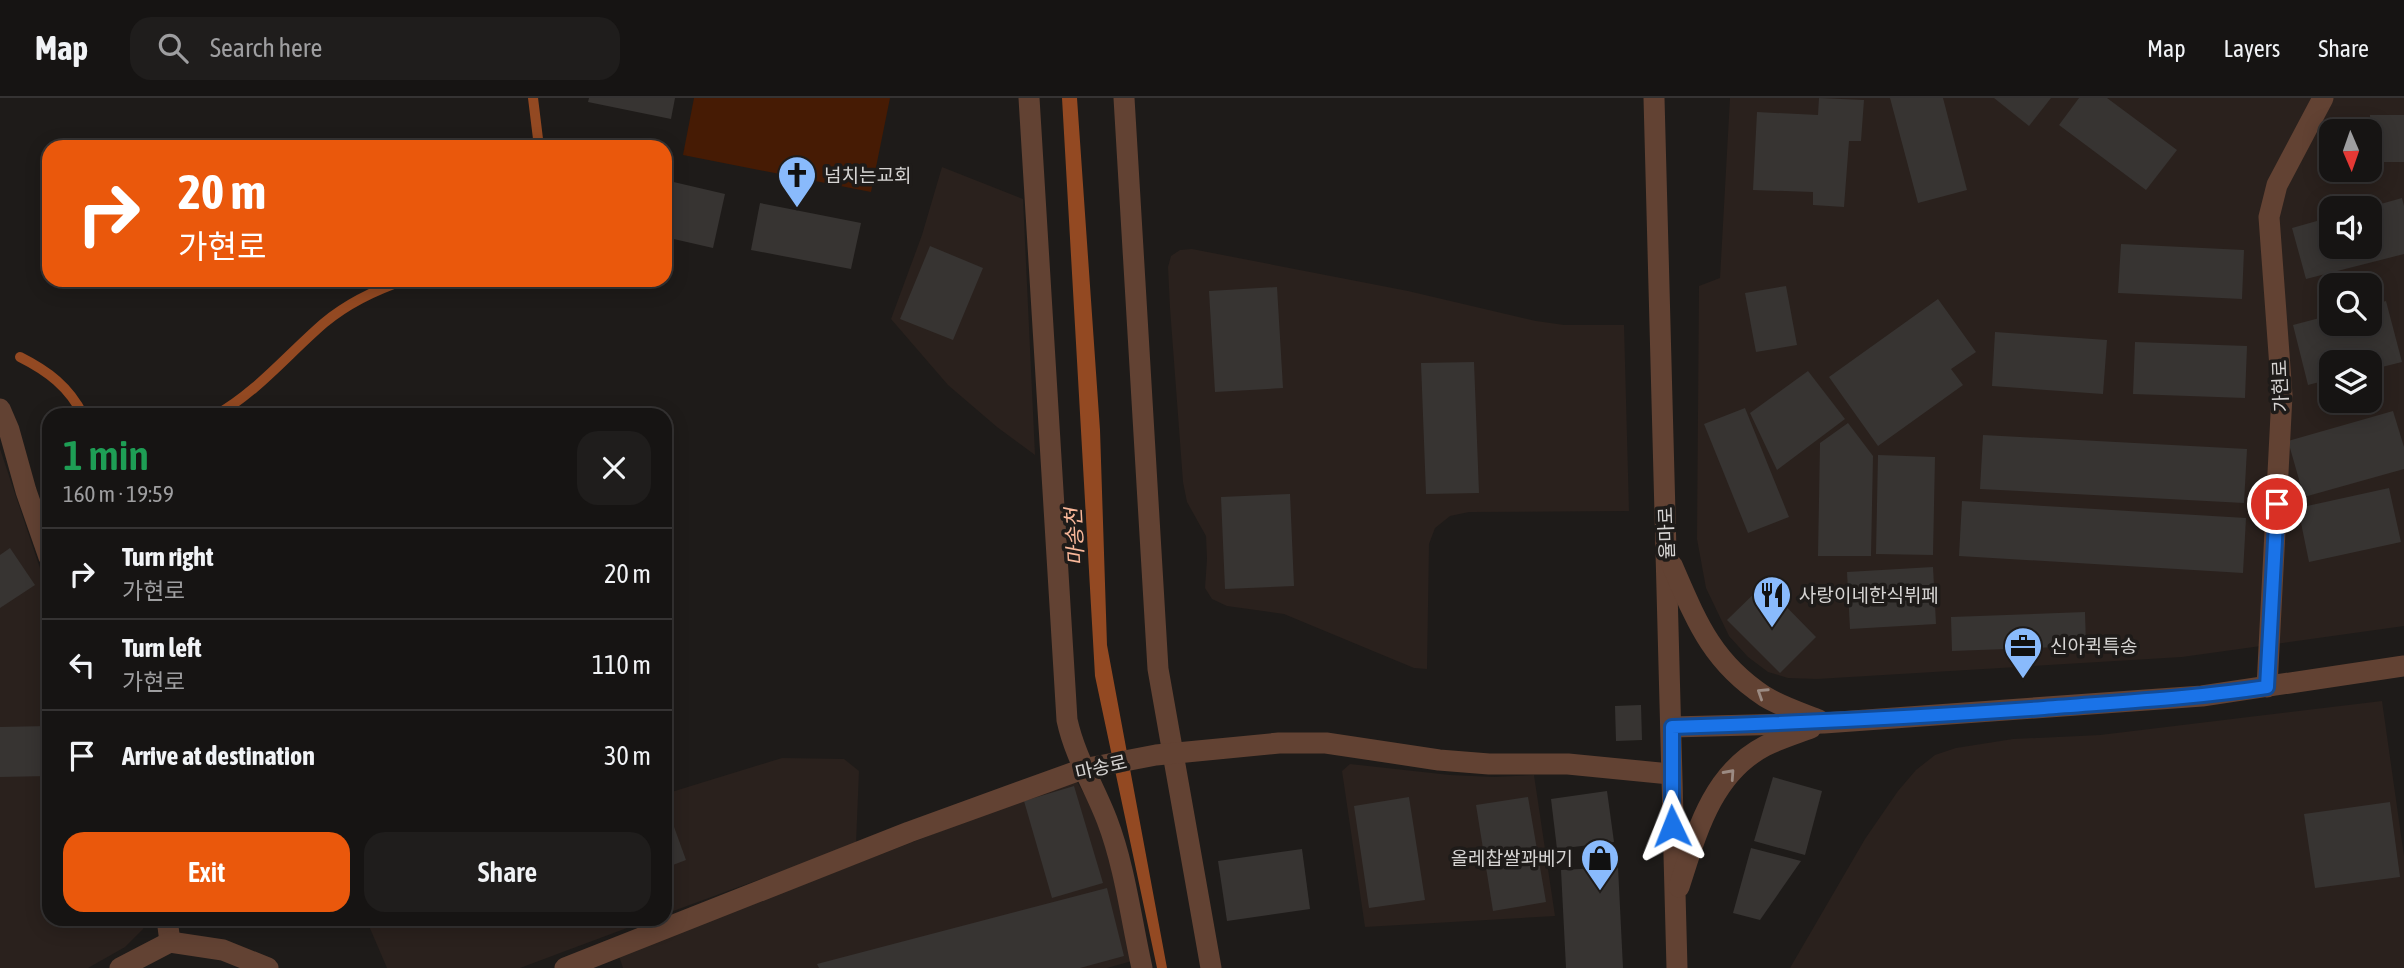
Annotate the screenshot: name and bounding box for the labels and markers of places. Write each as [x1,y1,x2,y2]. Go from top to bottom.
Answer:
church icon: 넘치는교회 [776,154,818,209]
place label: 넘치는교회 [824,164,911,186]
pin [2247,474,2307,534]
restaurant icon: 사랑이네한식뷔페 [1751,574,1793,629]
place label: 사랑이네한식뷔페 [1799,584,1939,606]
office icon: 신아퀵특송 [2002,625,2044,680]
place label: 신아퀵특송 [2050,635,2137,657]
shop icon: 올레찹쌀꽈베기 [1579,837,1621,892]
place label: 올레찹쌀꽈베기 [1451,847,1573,869]

